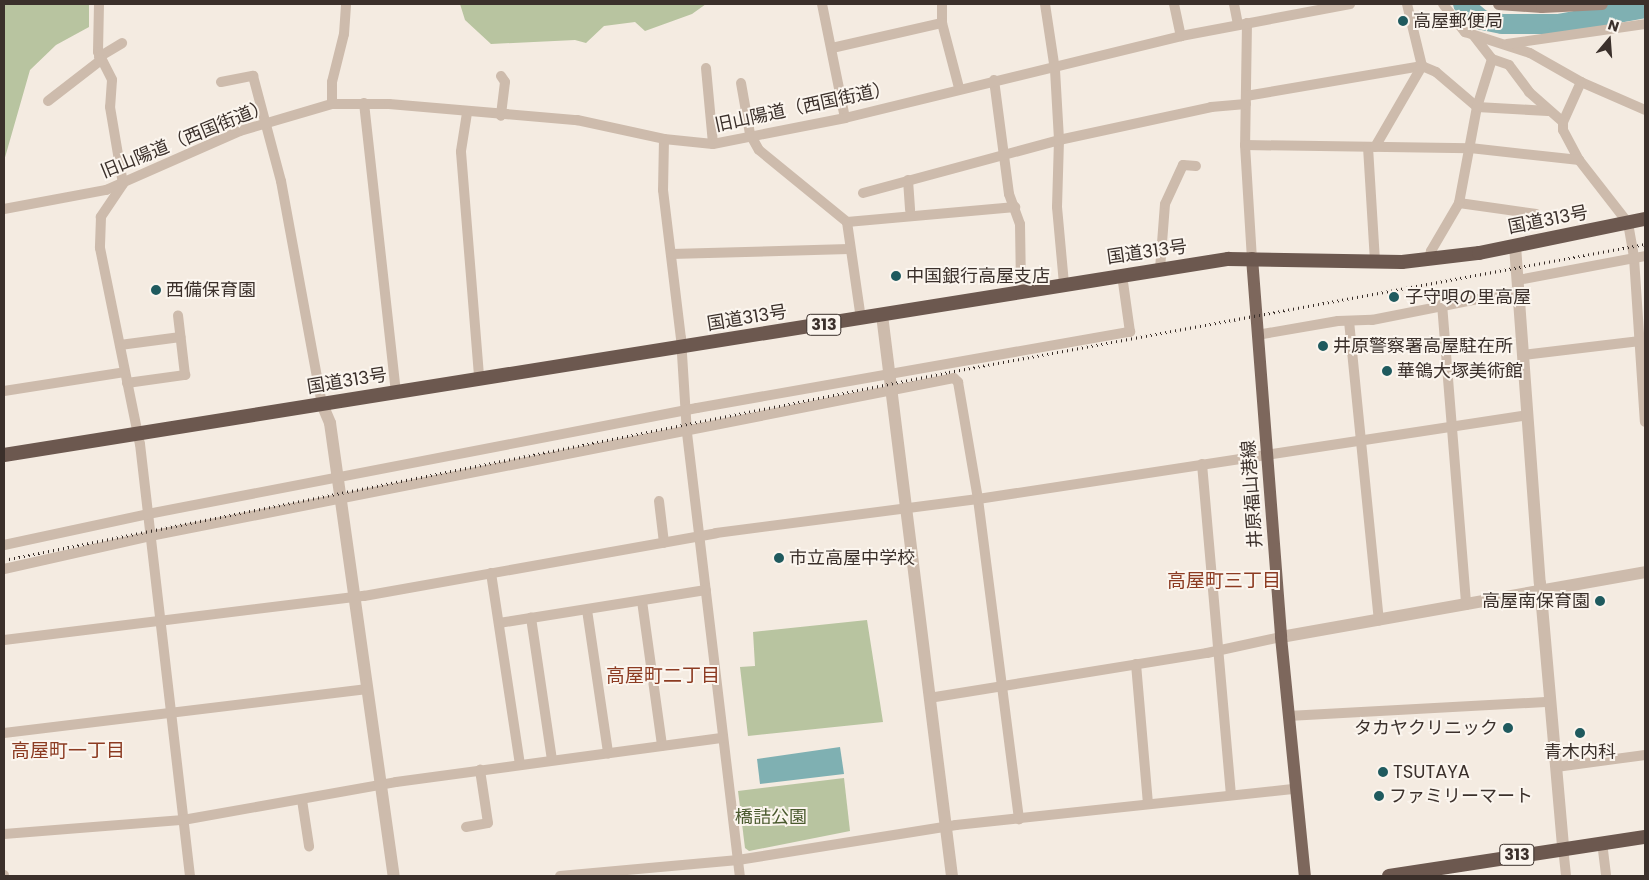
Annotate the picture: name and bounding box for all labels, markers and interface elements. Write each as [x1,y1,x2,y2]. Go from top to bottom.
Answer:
place label: 高屋郵便局 [1413,10,1503,32]
marker: 高屋郵便局 [1397,15,1409,27]
north arrow [1584,15,1634,65]
text: N [1606,15,1622,37]
street label: 旧山陽道（西国街道） [713,78,893,136]
street label: 旧山陽道（西国街道） [98,95,272,183]
street label: 国道313号 [1506,202,1590,238]
street label: 国道313号 [1105,236,1189,268]
place label: 中国銀行高屋支店 [906,265,1050,287]
marker: 中国銀行高屋支店 [890,270,902,282]
place label: 西備保育園 [166,279,256,301]
marker: 西備保育園 [150,284,162,296]
place label: 子守唄の里高屋 [1405,286,1531,308]
marker: 子守唄の里高屋 [1387,290,1401,304]
street label: 国道313号 [705,301,789,335]
road number: 313 [805,312,843,338]
place label: 井原警察署高屋駐在所 [1333,335,1513,357]
marker: 井原警察署高屋駐在所 [1317,340,1329,352]
place label: 華鴒大塚美術館 [1397,360,1523,382]
street label: 国道313号 [305,364,389,398]
marker: 華鴒大塚美術館 [1381,365,1393,377]
street label: 井原福山港線 [1237,439,1267,549]
place label: 市立高屋中学校 [789,547,915,569]
marker: 市立高屋中学校 [773,552,785,564]
district label: 高屋町三丁目 [1167,570,1281,592]
place label: 高屋南保育園 [1482,590,1590,612]
marker: 高屋南保育園 [1594,595,1606,607]
district label: 高屋町二丁目 [606,665,720,687]
place label: タカヤクリニック [1354,717,1498,739]
marker: タカヤクリニック [1502,722,1514,734]
marker: 青木内科 [1574,727,1586,739]
district label: 高屋町一丁目 [11,740,125,762]
place label: 青木内科 [1544,741,1616,763]
place label: TSUTAYA [1393,761,1470,783]
marker: TSUTAYA [1377,766,1389,778]
place label: ファミリーマート [1389,785,1533,807]
marker: ファミリーマート [1373,790,1385,802]
park label: 橋詰公園 [735,806,807,828]
road number: 313 [1498,842,1536,868]

